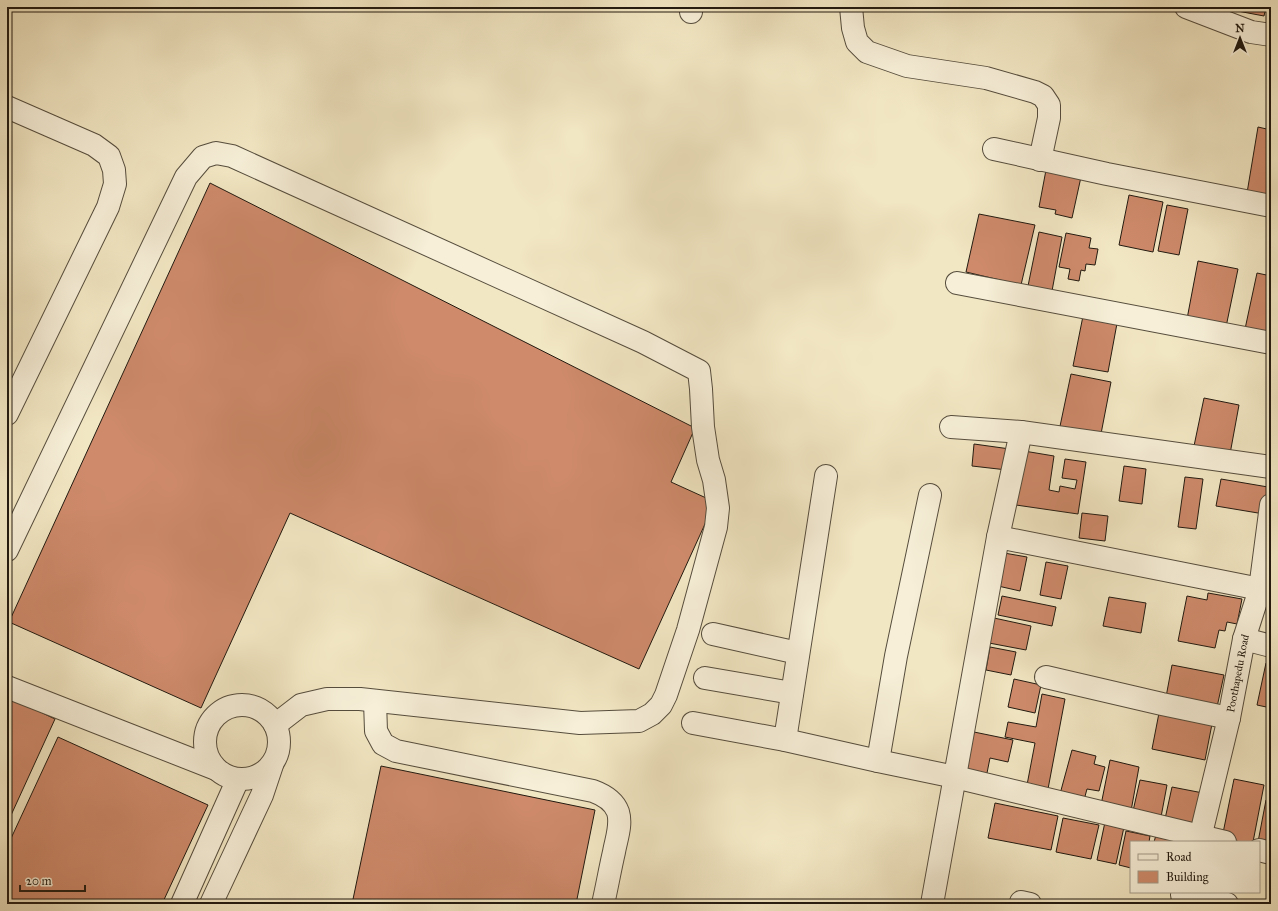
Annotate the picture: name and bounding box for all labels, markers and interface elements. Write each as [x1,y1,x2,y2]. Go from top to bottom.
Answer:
north arrow [1220,18,1260,58]
text: N [1235,22,1245,35]
street label: Poothapedu Road [1224,632,1252,714]
legend [1130,841,1260,893]
text: Road [1166,850,1192,864]
scale bar [20,867,85,893]
text: Building [1166,870,1209,885]
text: 20 m [26,874,52,888]

